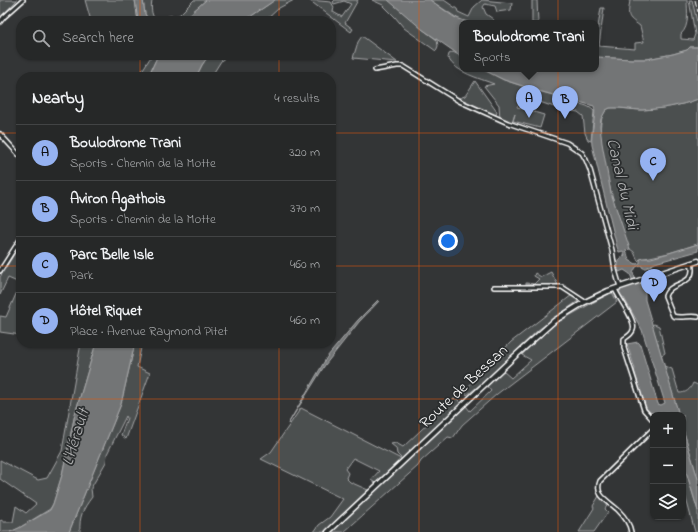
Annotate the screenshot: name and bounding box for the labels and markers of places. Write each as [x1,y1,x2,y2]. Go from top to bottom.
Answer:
pin: A [516,85,542,118]
pin: B [552,86,578,119]
pin: C [640,148,666,181]
pin: D [641,269,667,302]

